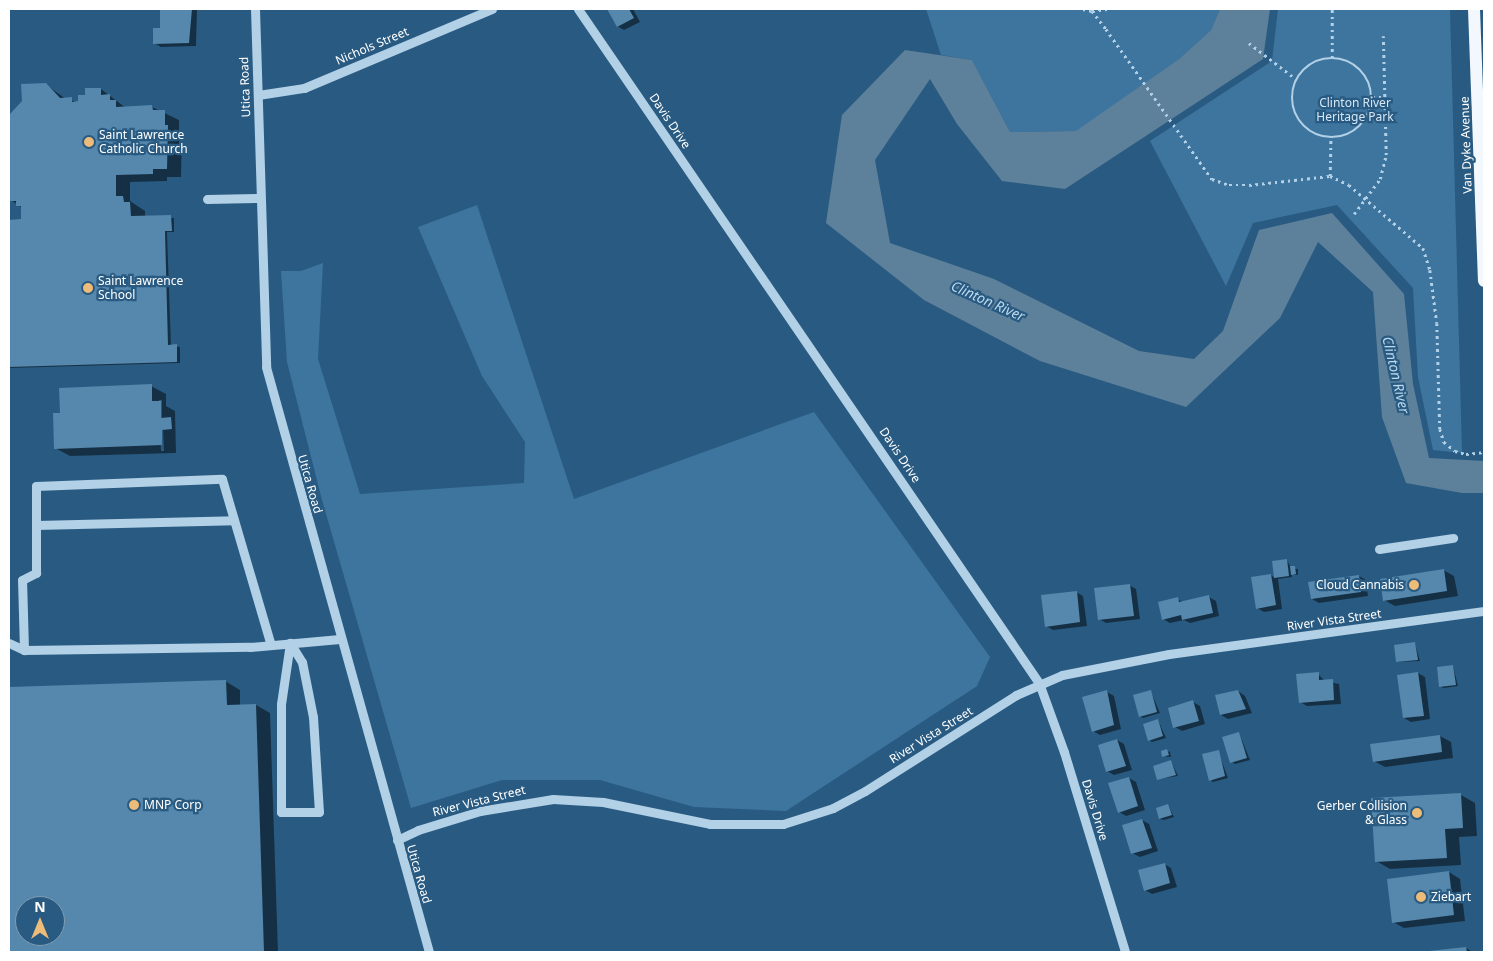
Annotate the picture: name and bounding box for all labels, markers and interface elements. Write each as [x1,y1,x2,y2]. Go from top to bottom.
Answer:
street label: Nichols Street [333,24,411,68]
street label: Utica Road [237,56,253,118]
street label: Davis Drive [646,91,694,151]
park label: Clinton River Heritage Park [1316,96,1394,124]
street label: Van Dyke Avenue [1457,96,1475,194]
place label: Saint Lawrence Catholic Church [99,128,188,156]
marker: Saint Lawrence Catholic Church [83,136,95,148]
place label: Saint Lawrence School [98,274,183,302]
water label: Clinton River [949,277,1027,325]
marker: Saint Lawrence School [82,282,94,294]
water label: Clinton River [1379,335,1413,415]
street label: Davis Drive [876,425,924,485]
street label: Utica Road [295,453,325,515]
place label: Cloud Cannabis [1316,578,1404,592]
marker: Cloud Cannabis [1408,579,1420,591]
street label: River Vista Street [1286,606,1382,634]
street label: River Vista Street [887,704,975,766]
street label: Davis Drive [1079,778,1111,842]
street label: River Vista Street [431,782,527,820]
place label: MNP Corp [144,798,202,812]
marker: MNP Corp [128,799,140,811]
place label: Gerber Collision & Glass [1317,799,1407,827]
marker: Gerber Collision & Glass [1411,807,1423,819]
street label: Utica Road [404,843,434,905]
place label: Ziebart [1431,890,1471,904]
marker: Ziebart [1415,891,1427,903]
north arrow [15,896,65,946]
text: N [34,897,46,916]

